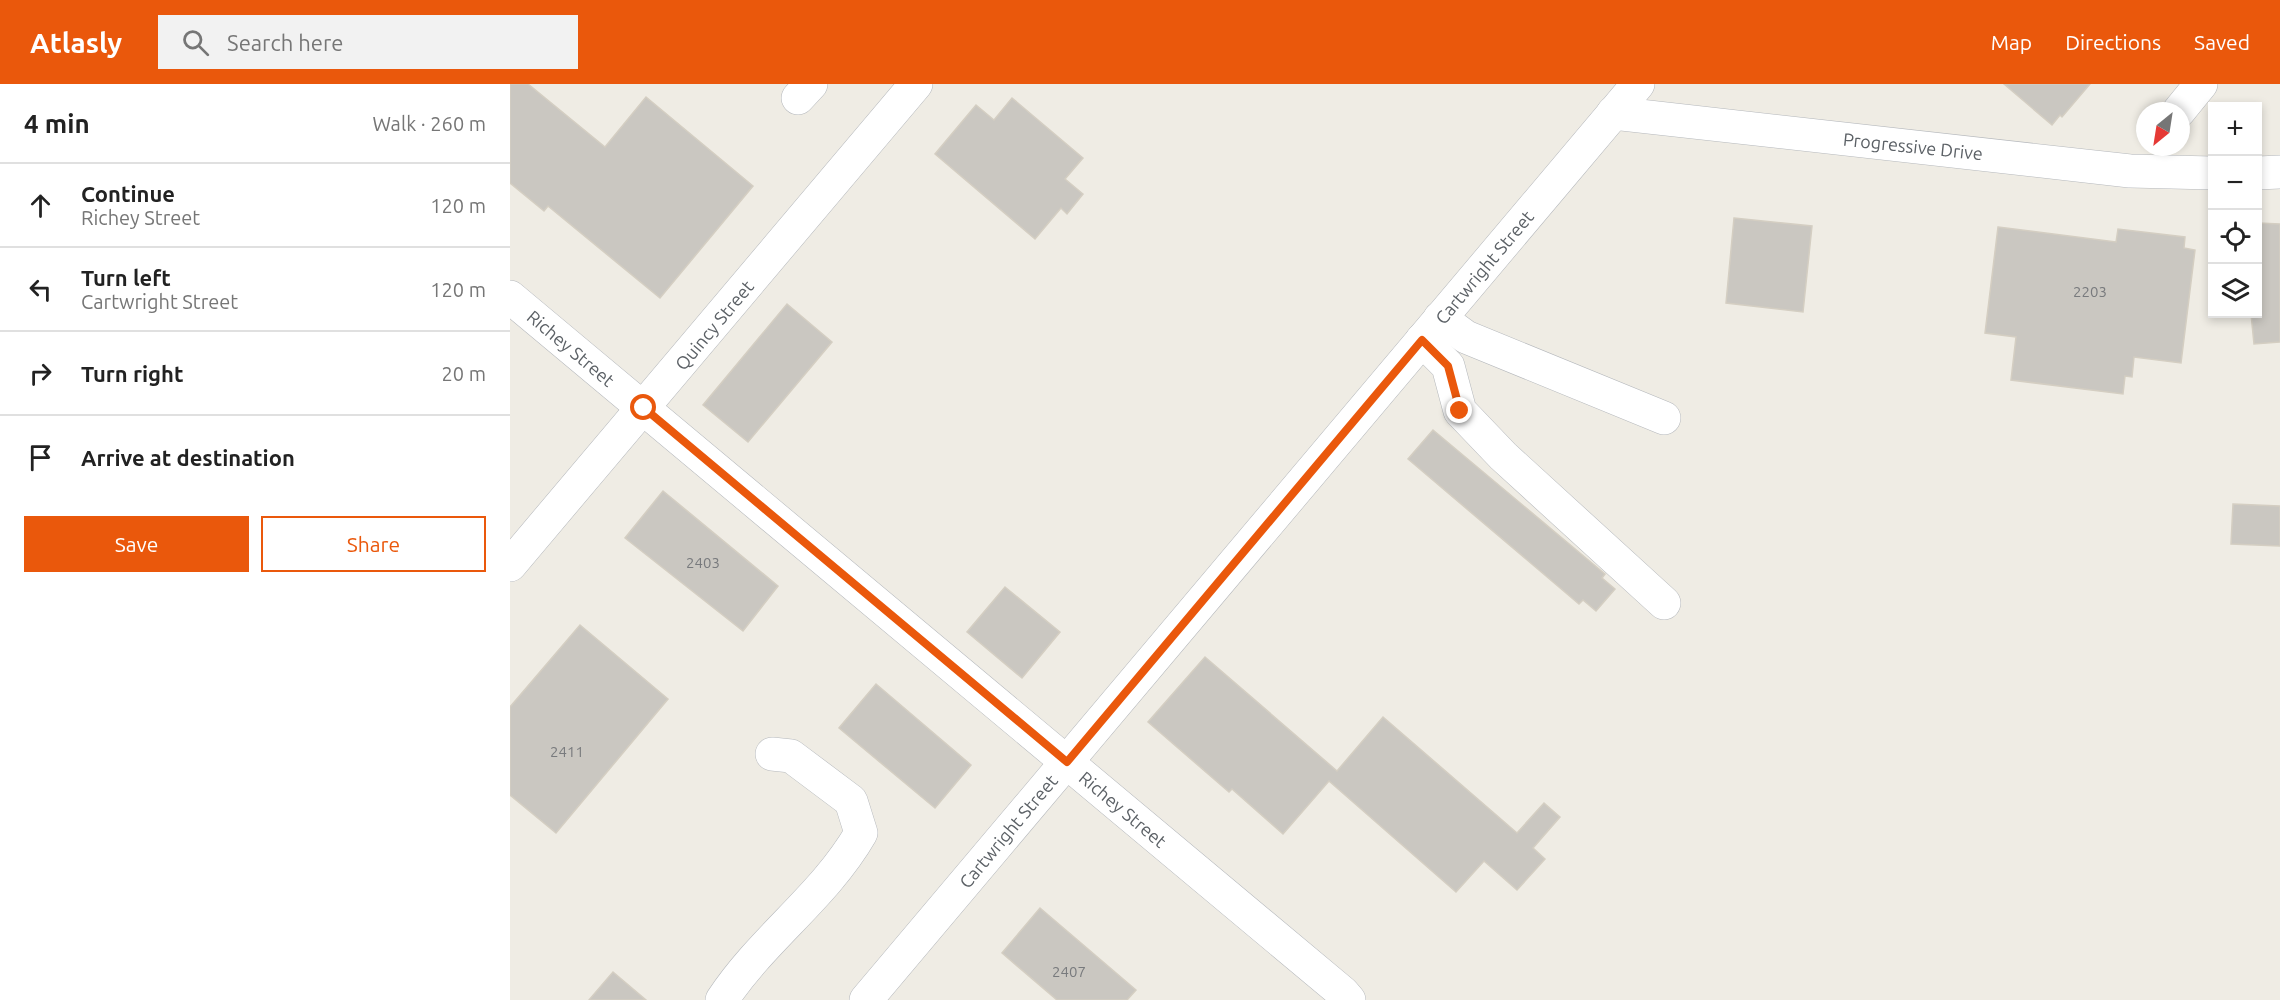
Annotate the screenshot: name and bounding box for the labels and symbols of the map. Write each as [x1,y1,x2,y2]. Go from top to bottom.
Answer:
north arrow [2136,102,2190,156]
street label: Progressive Drive [1842,129,1984,163]
street label: Cartwright Street [1431,206,1537,328]
street label: Quincy Street [671,276,758,374]
house number: 2203 [2073,283,2107,300]
street label: Richey Street [523,306,619,390]
route start [630,394,656,420]
route end [1446,397,1472,423]
house number: 2403 [686,554,720,571]
house number: 2411 [550,743,584,760]
street label: Richey Street [1075,767,1171,851]
street label: Cartwright Street [955,770,1061,892]
house number: 2407 [1052,963,1086,980]

